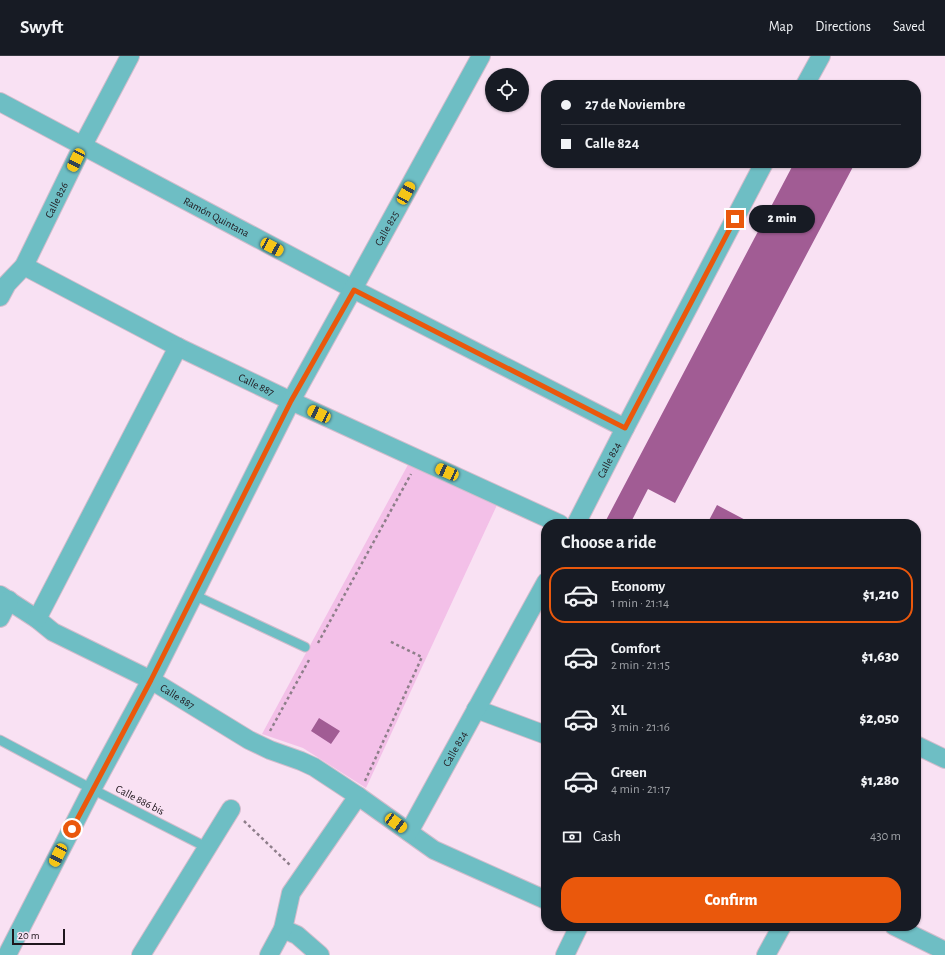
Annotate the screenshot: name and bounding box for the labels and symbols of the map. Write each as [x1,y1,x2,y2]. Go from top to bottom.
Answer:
car [65,147,87,173]
street label: Calle 826 [43,180,70,220]
car [395,180,417,206]
street label: Ramón Quintana [182,195,251,239]
callout: 2 min [749,205,815,233]
street label: Calle 825 [372,209,401,247]
route end [726,210,744,228]
car [259,236,285,258]
street label: Calle 887 [237,371,276,398]
car [306,403,332,425]
street label: Calle 824 [595,440,622,480]
car [434,462,460,482]
street label: Calle 887 [158,682,197,711]
street label: Calle 824 [441,729,469,768]
street label: Calle 886 bis [114,783,166,817]
car [383,811,409,835]
route start [63,820,81,838]
car [47,842,69,868]
scale bar [12,927,65,946]

